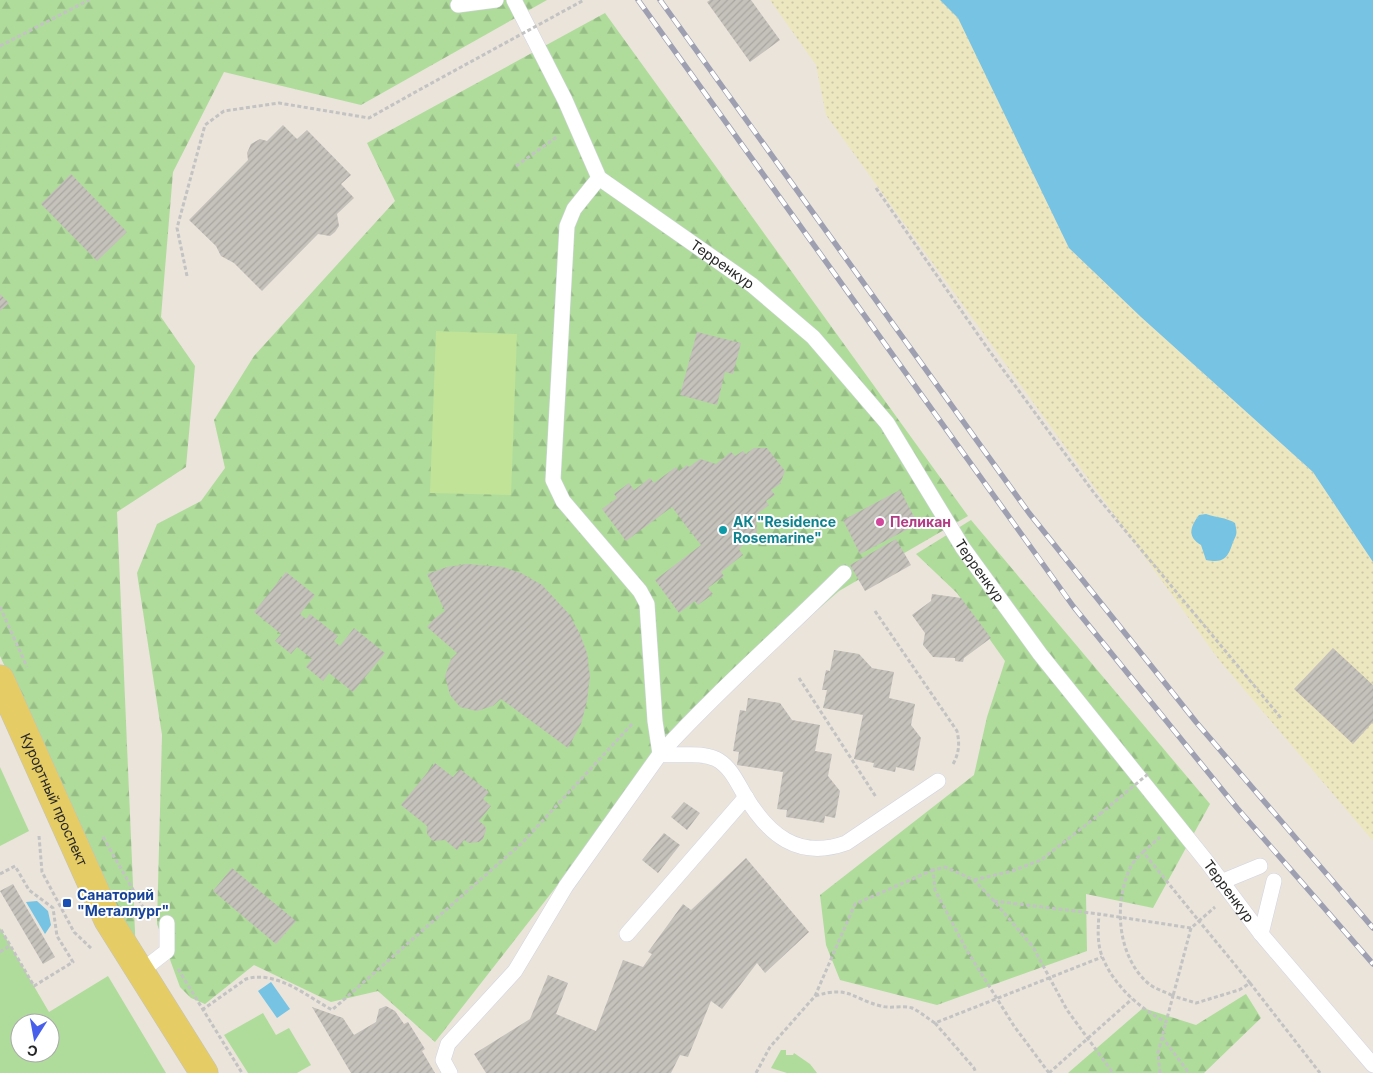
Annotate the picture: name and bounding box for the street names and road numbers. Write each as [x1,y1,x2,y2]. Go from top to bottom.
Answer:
street label: Терренкур [688,236,758,292]
street label: Терренкур [952,536,1008,605]
street label: Курортный проспект [17,730,92,869]
street label: Терренкур [1200,856,1258,925]

